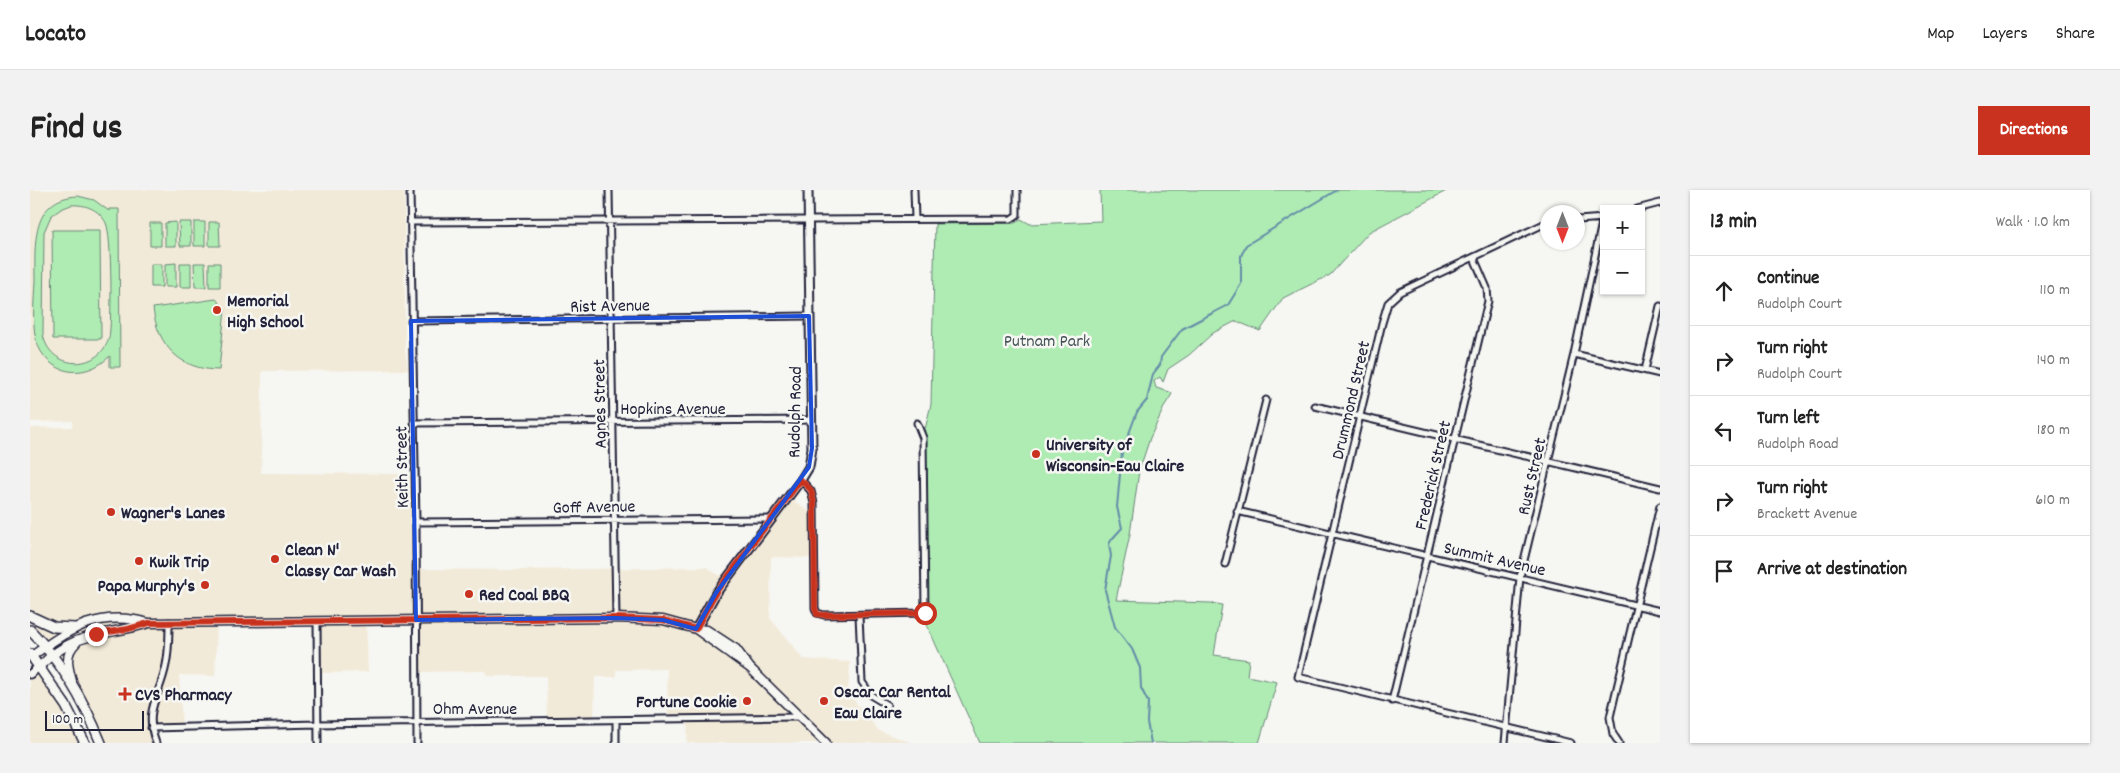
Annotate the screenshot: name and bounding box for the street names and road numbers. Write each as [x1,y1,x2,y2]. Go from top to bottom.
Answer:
street label: Rist Avenue [570,294,650,321]
street label: Drummond Street [1327,338,1378,462]
street label: Agnes Street [588,359,615,449]
street label: Rudolph Road [783,366,810,458]
street label: Hopkins Avenue [620,398,726,423]
street label: Frederick Street [1410,418,1459,533]
street label: Keith Street [390,425,417,508]
street label: Rust Street [1512,435,1555,518]
street label: Goff Avenue [553,495,636,522]
street label: Summit Avenue [1441,537,1548,584]
street label: Ohm Avenue [433,698,517,723]

